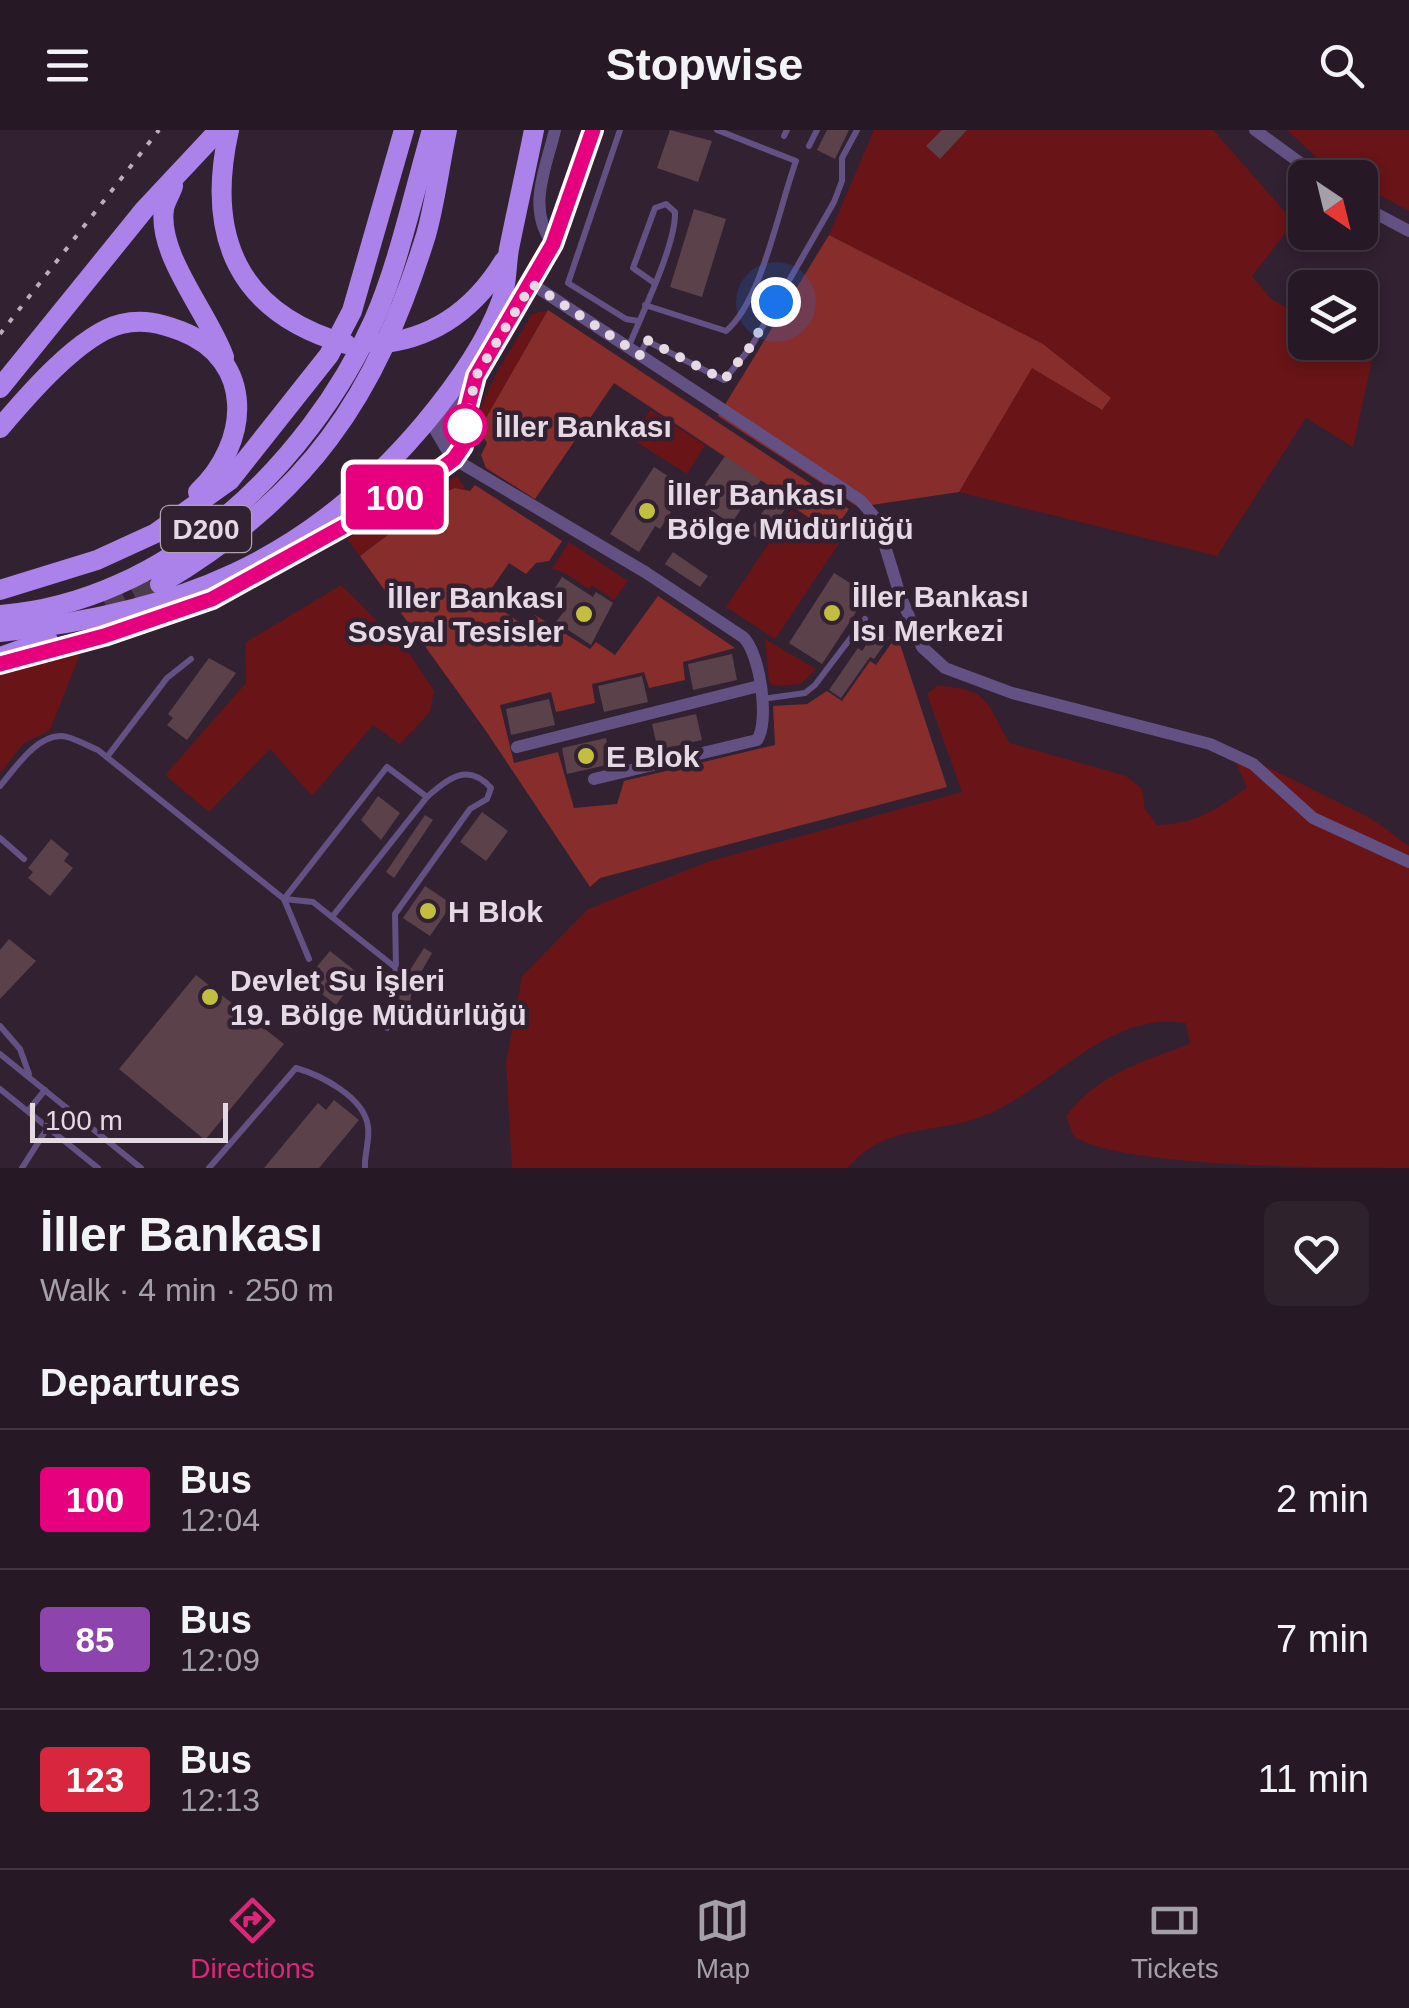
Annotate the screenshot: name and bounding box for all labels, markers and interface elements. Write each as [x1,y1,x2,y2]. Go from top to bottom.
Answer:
icon: menu [40,38,95,93]
icon: search [1314,38,1369,93]
text: Stopwise [606,39,803,90]
north arrow [1288,160,1378,250]
map controls [1288,160,1378,360]
button: layers [1288,270,1378,360]
your location [751,277,801,327]
marker: İller Bankası [444,405,486,447]
place label: İller Bankası [495,410,672,443]
line badge: 100 [338,464,452,530]
text: 100 [366,478,424,517]
place label: İller Bankası Bölge Müdürlüğü [667,478,914,545]
marker: İller Bankası Bölge Müdürlüğü [636,500,658,522]
road number: D200 [161,506,251,552]
place label: İller Bankası Isı Merkezi [852,580,1029,647]
place label: İller Bankası Sosyal Tesisler [348,581,564,648]
marker: İller Bankası Isı Merkezi [821,602,843,624]
marker: İller Bankası Sosyal Tesisler [573,603,595,625]
place label: E Blok [606,740,700,773]
marker: E Blok [575,745,597,767]
place label: H Blok [448,895,543,928]
marker: H Blok [417,900,439,922]
place label: Devlet Su İşleri 19. Bölge Müdürlüğü [230,964,527,1031]
marker: Devlet Su İşleri 19. Bölge Müdürlüğü [199,986,221,1008]
scale bar [30,1098,228,1143]
text: 100 m [45,1105,123,1136]
button: heart [1264,1201,1369,1306]
text: İller Bankası [40,1208,323,1261]
text: Walk · 4 min · 250 m [40,1272,334,1308]
text: Departures [40,1362,241,1404]
text: Bus [180,1459,252,1501]
text: 2 min [1276,1478,1369,1520]
text: 100 [66,1480,124,1519]
text: 12:04 [180,1502,260,1538]
text: Bus [180,1599,252,1641]
text: 7 min [1276,1618,1369,1660]
text: 85 [76,1620,114,1659]
text: 12:09 [180,1642,260,1678]
text: Bus [180,1739,252,1781]
text: 11 min [1258,1758,1369,1800]
text: 123 [66,1760,124,1799]
text: 12:13 [180,1782,260,1818]
tab: Directions [190,1893,315,1985]
tab: Map [695,1893,750,1985]
tab: Tickets [1131,1893,1219,1985]

